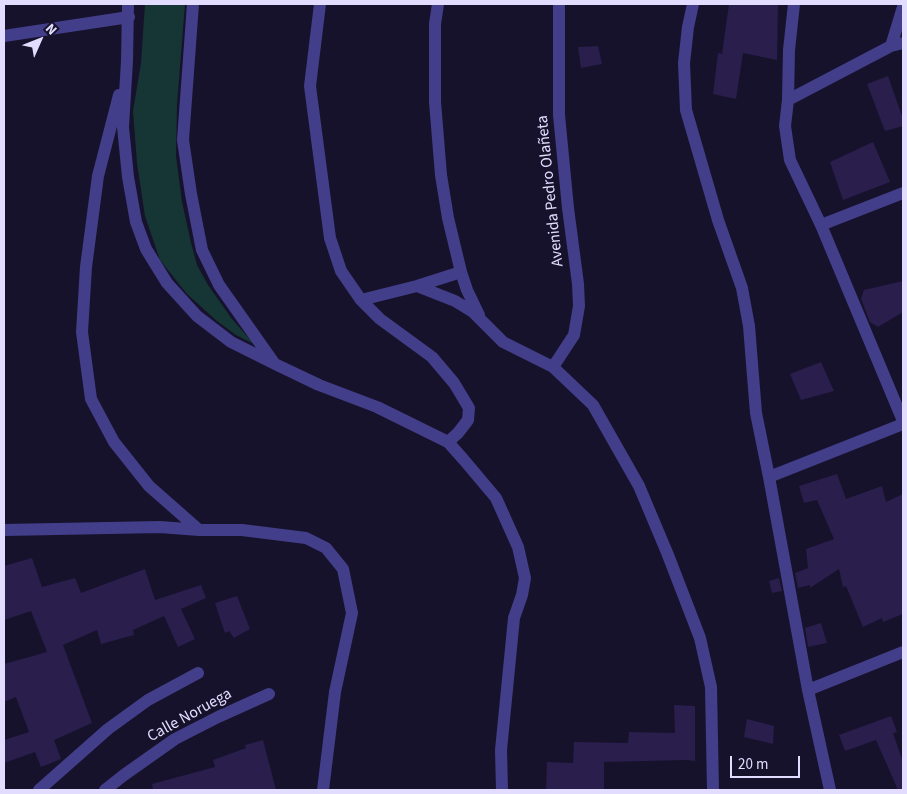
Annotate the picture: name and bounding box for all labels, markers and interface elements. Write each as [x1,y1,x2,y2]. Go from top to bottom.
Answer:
north arrow [15,15,65,65]
text: N [40,19,61,40]
street label: Avenida Pedro Olañeta [534,114,568,268]
street label: Calle Noruega [144,685,236,747]
scale bar [732,746,802,778]
text: 20 m [738,754,768,775]

